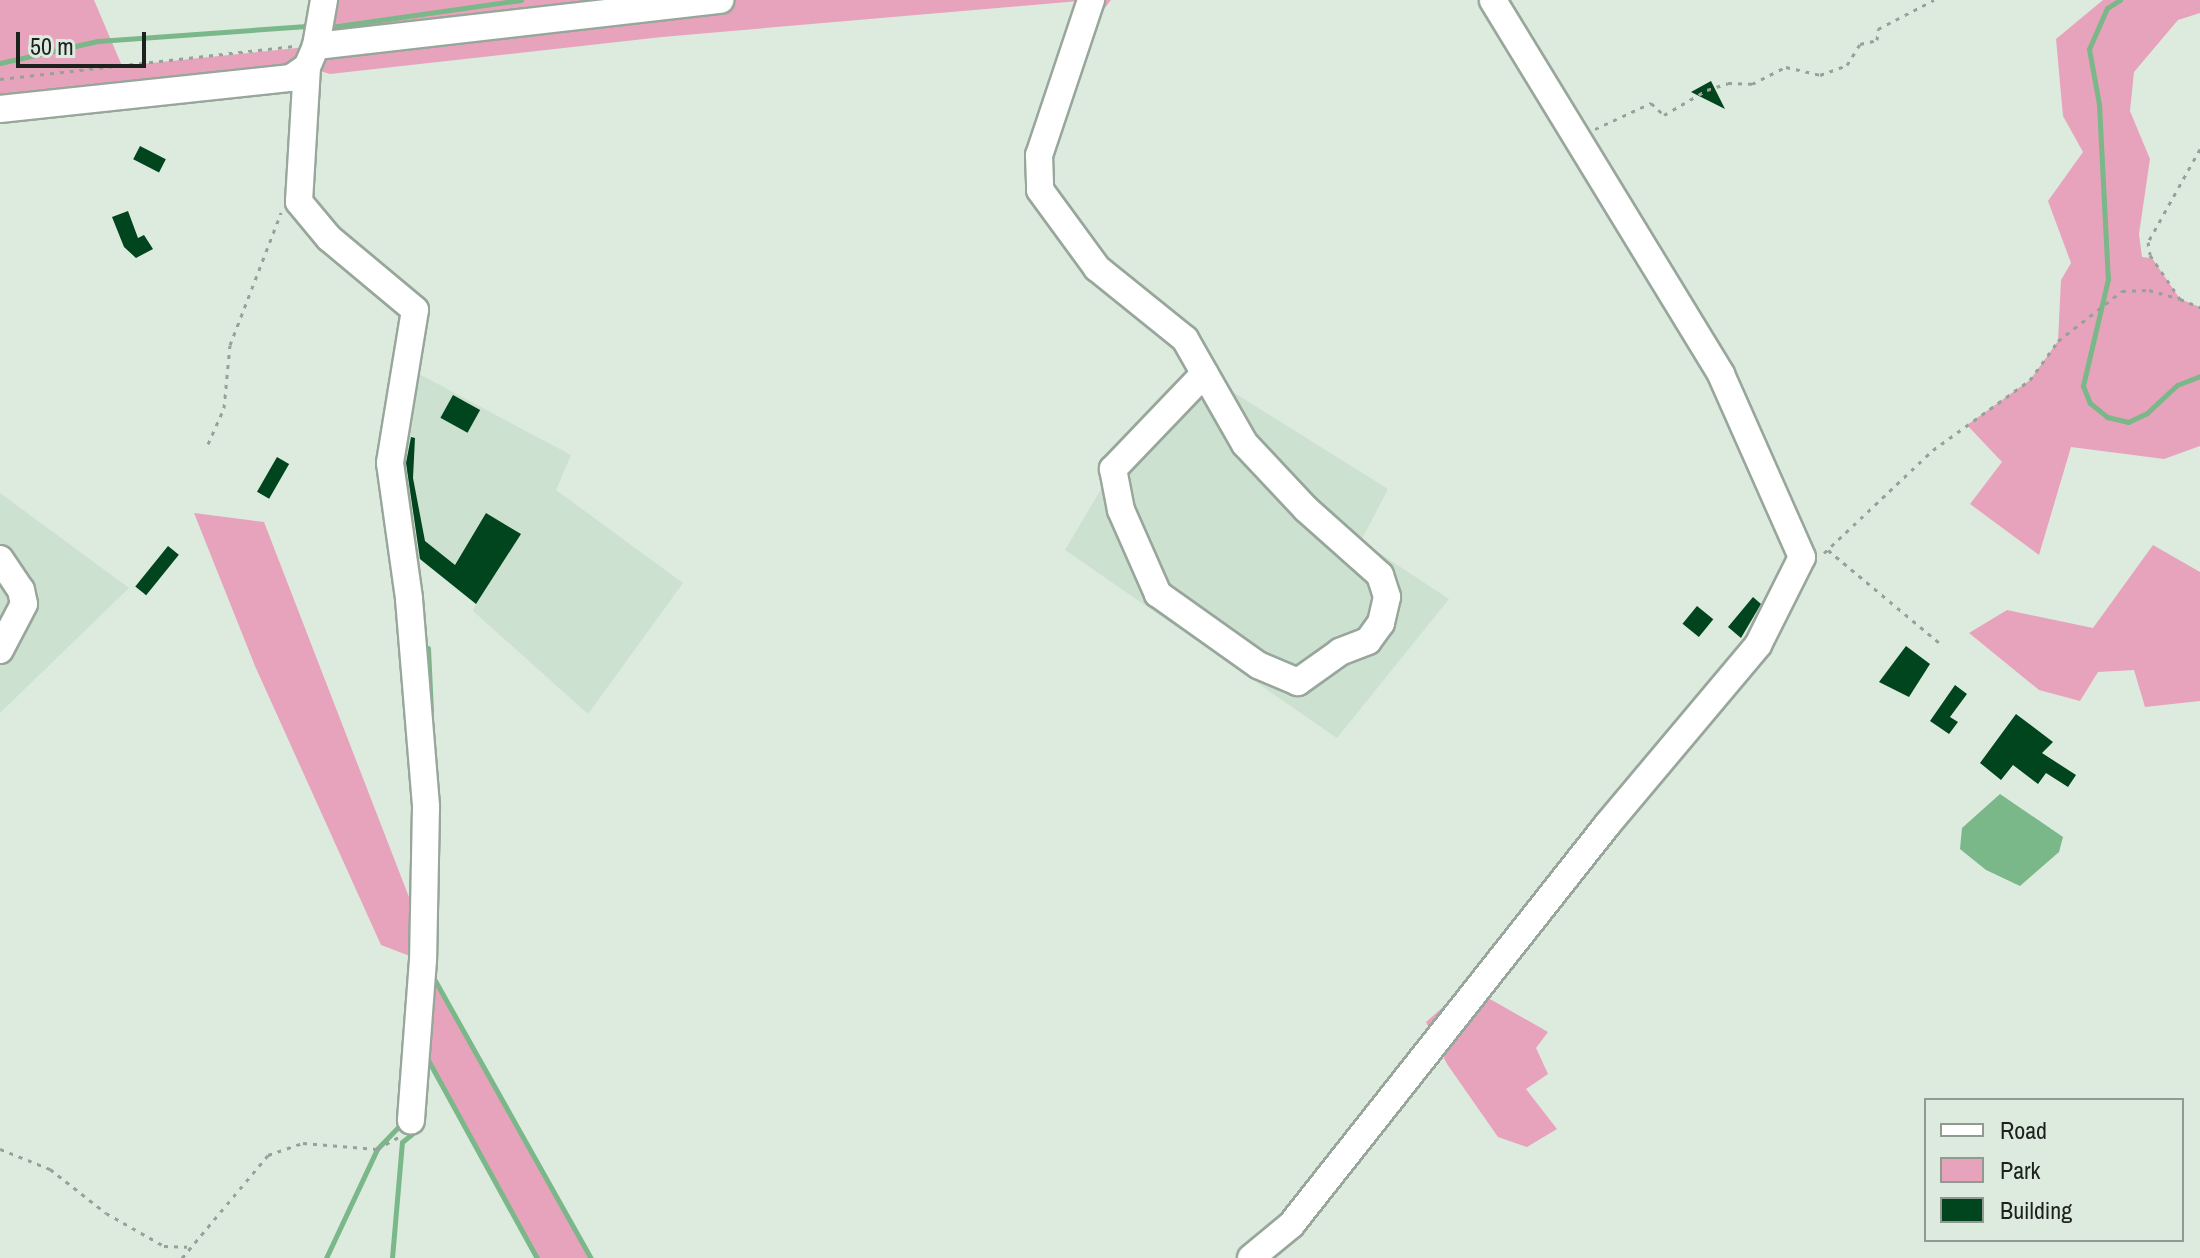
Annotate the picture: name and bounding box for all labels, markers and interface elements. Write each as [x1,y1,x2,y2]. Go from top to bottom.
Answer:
scale bar [20,16,150,66]
text: 50 m [30,30,74,62]
legend [1924,1098,2184,1242]
text: Road [2000,1114,2047,1146]
text: Park [2000,1154,2040,1186]
text: Building [2000,1194,2072,1226]

